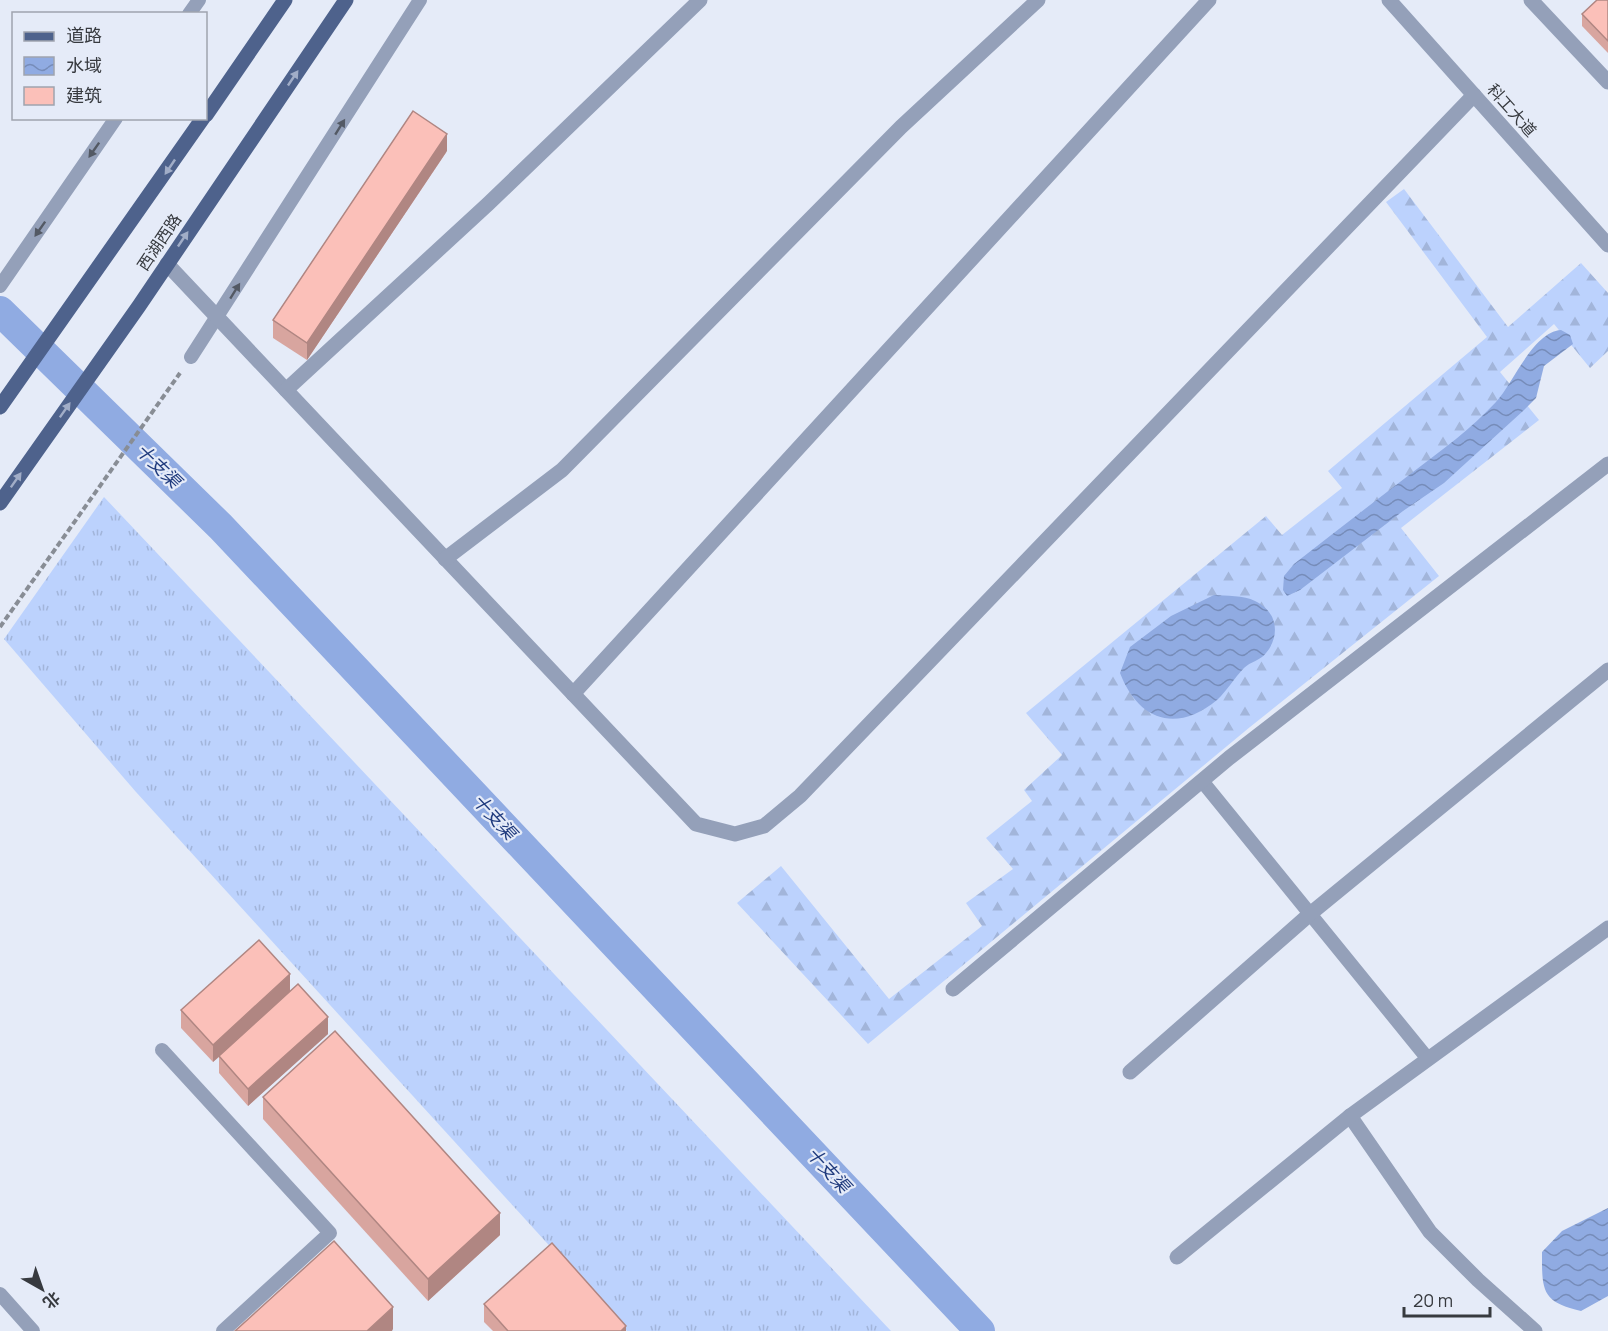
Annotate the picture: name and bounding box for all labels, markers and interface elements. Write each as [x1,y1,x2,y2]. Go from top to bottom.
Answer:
legend [12,12,207,120]
text: 道路 [66,23,102,47]
text: 水域 [66,53,102,77]
one-way arrow [287,70,298,86]
street label: 科工大道 [1482,79,1542,141]
text: 建筑 [66,83,102,107]
one-way arrow [334,118,345,135]
one-way arrow [88,141,100,157]
one-way arrow [164,158,176,174]
street label: 西湖西路 [132,209,186,275]
one-way arrow [34,221,46,237]
one-way arrow [177,232,189,248]
one-way arrow [230,283,241,299]
one-way arrow [59,402,71,418]
water label: 十支渠 [131,438,189,495]
one-way arrow [10,472,21,488]
water label: 十支渠 [468,788,524,846]
water label: 十支渠 [802,1141,858,1199]
north arrow [12,1259,72,1319]
scale bar [1404,1280,1490,1318]
text: 北 [38,1287,65,1314]
text: 20 m [1413,1288,1453,1312]

